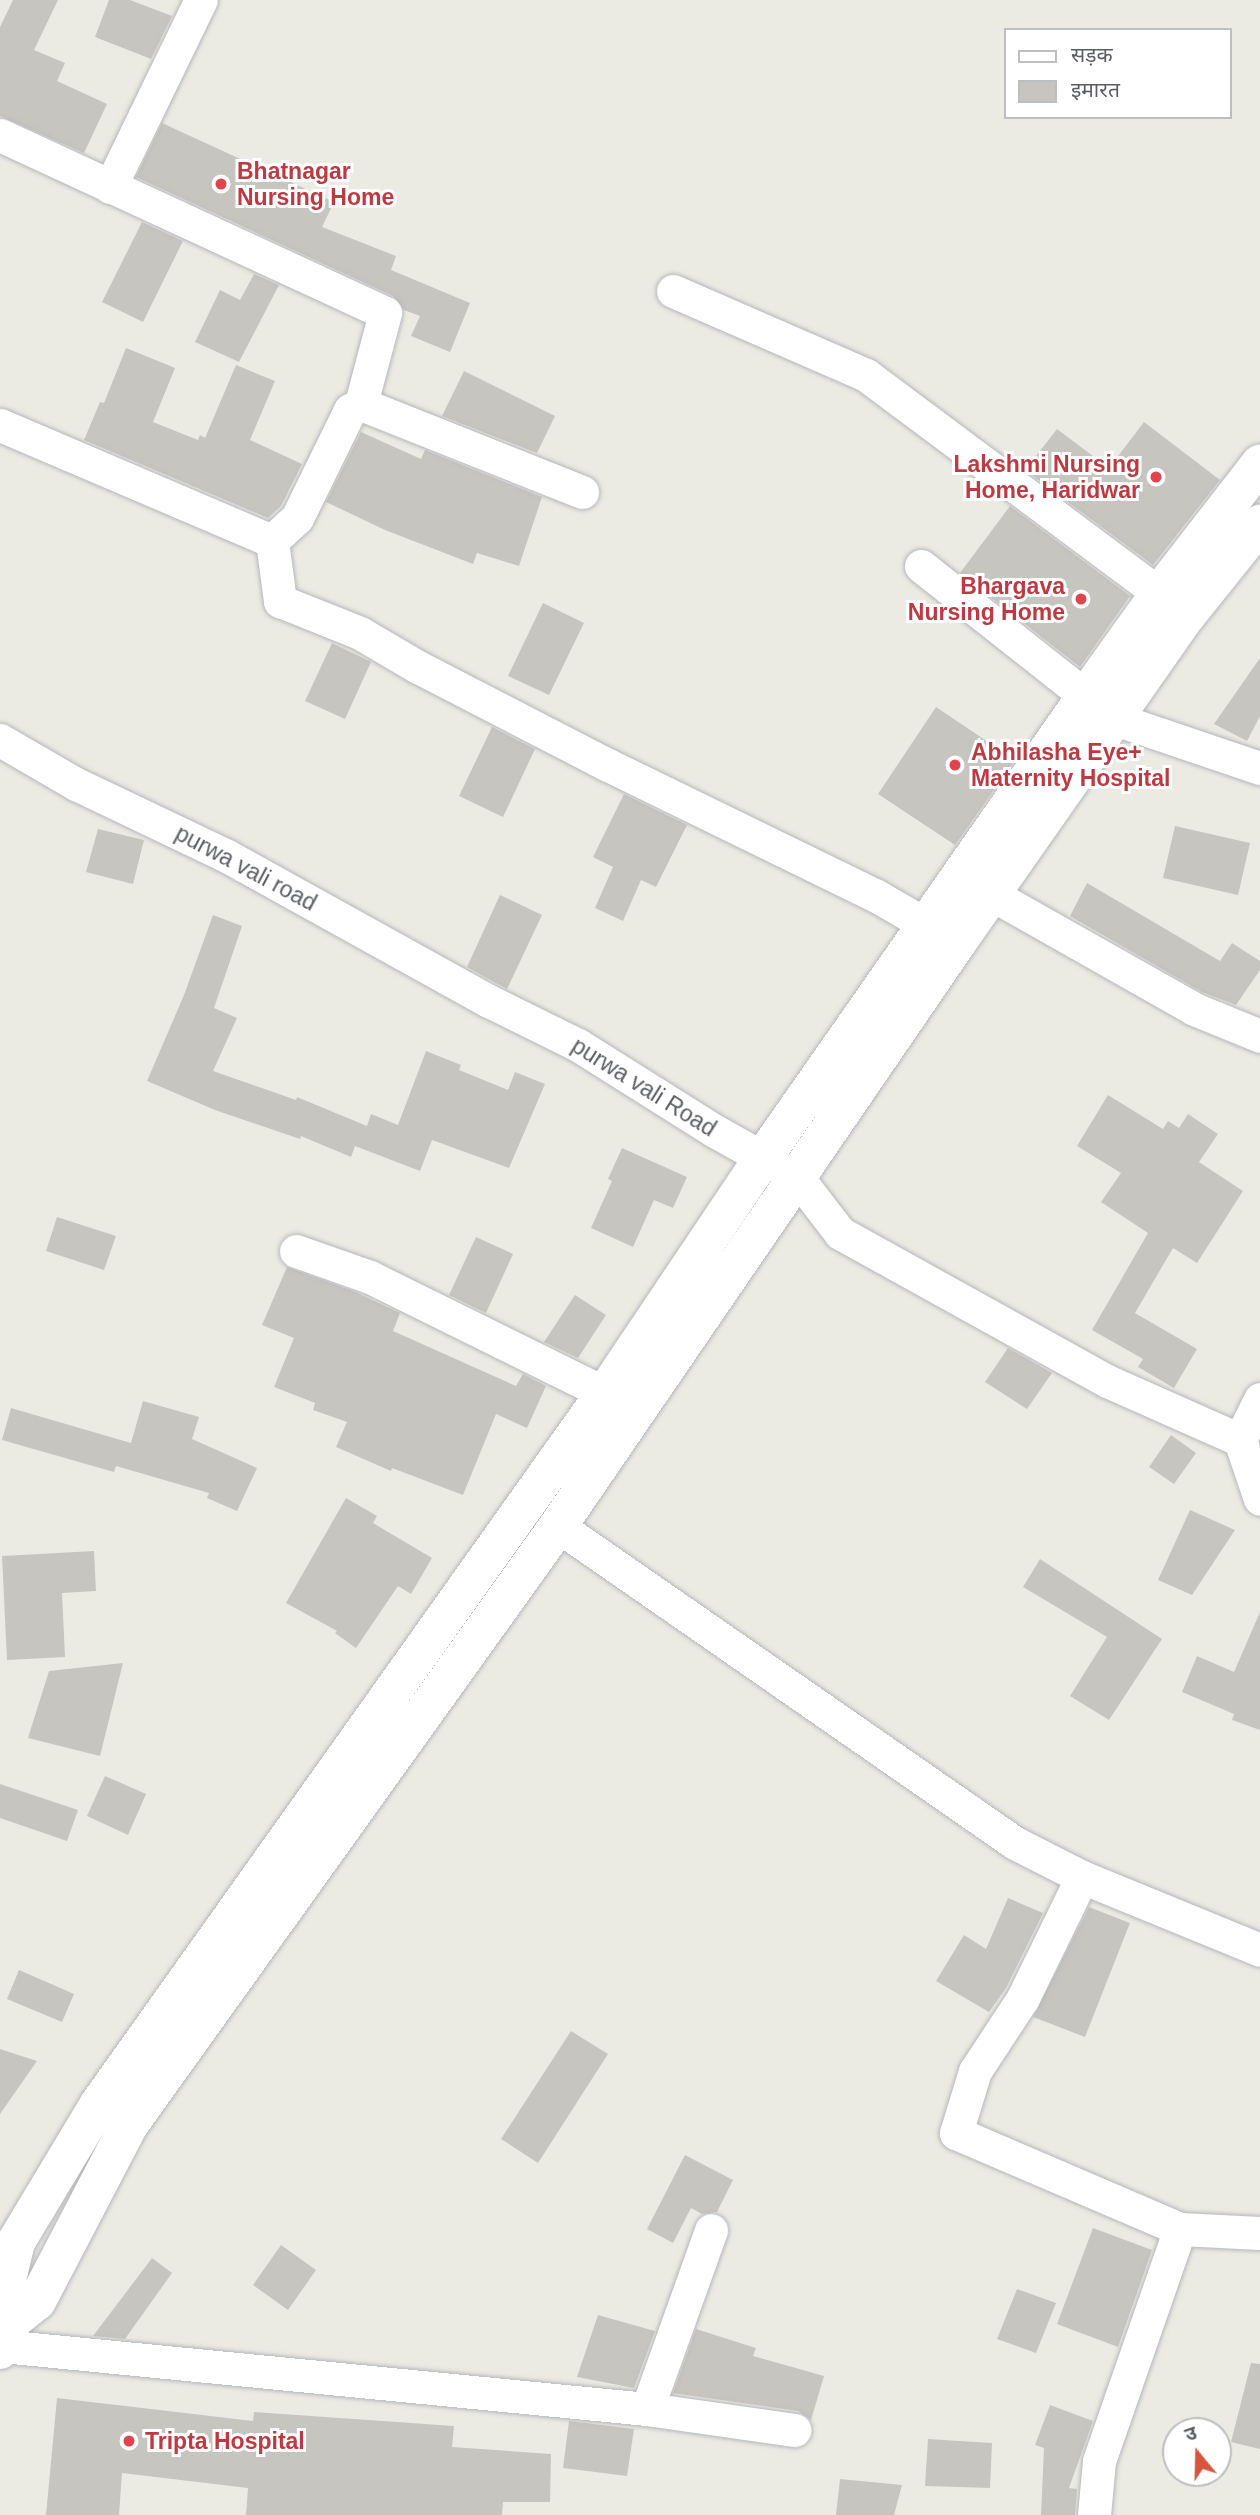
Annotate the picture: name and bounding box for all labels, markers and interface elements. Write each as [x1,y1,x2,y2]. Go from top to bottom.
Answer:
legend [1004,28,1232,119]
text: सड़क [1071,43,1113,66]
text: इमारत [1071,78,1120,101]
place label: Bhatnagar Nursing Home [237,157,394,211]
marker: Bhatnagar Nursing Home [211,174,231,194]
place label: Lakshmi Nursing Home, Haridwar [953,450,1140,504]
marker: Lakshmi Nursing Home, Haridwar [1146,467,1166,487]
place label: Bhargava Nursing Home [908,572,1065,626]
marker: Bhargava Nursing Home [1071,589,1091,609]
place label: Abhilasha Eye+ Maternity Hospital [971,738,1170,792]
marker: Abhilasha Eye+ Maternity Hospital [945,755,965,775]
street label: purwa vali road [171,819,321,917]
street label: purwa vali Road [567,1032,721,1142]
north arrow [1162,2417,1232,2487]
text: उ [1182,2422,1199,2445]
place label: Tripta Hospital [145,2427,305,2455]
marker: Tripta Hospital [119,2431,139,2451]

